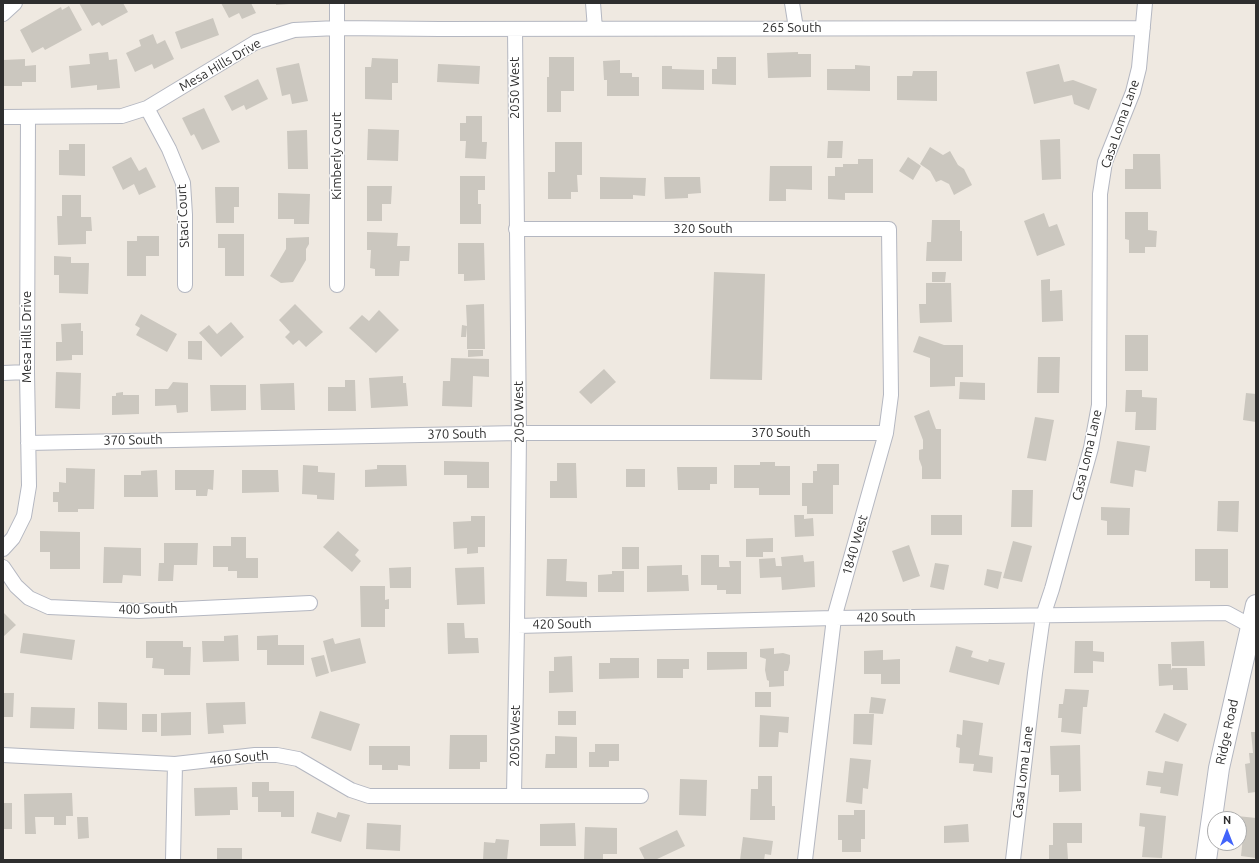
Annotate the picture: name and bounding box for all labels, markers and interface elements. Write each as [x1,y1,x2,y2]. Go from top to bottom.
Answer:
street label: 265 South [762,20,822,36]
street label: Mesa Hills Drive [176,35,264,95]
street label: 2050 West [507,57,523,119]
street label: Casa Loma Lane [1097,78,1143,170]
street label: Kimberly Court [329,112,345,200]
street label: Staci Court [174,184,192,248]
street label: 320 South [673,221,733,237]
street label: Mesa Hills Drive [19,291,35,383]
street label: 2050 West [511,381,527,443]
street label: Casa Loma Lane [1069,408,1105,502]
street label: 370 South [751,425,811,441]
street label: 370 South [427,426,487,442]
street label: 370 South [103,432,163,448]
street label: 1840 West [839,513,871,577]
street label: 400 South [118,601,178,617]
street label: 420 South [856,609,916,625]
street label: 420 South [532,616,592,632]
street label: Ridge Road [1212,698,1242,766]
street label: 2050 West [507,705,523,767]
street label: Casa Loma Lane [1010,725,1036,819]
street label: 460 South [209,748,269,768]
north arrow [1207,811,1247,851]
text: N [1223,814,1231,826]

